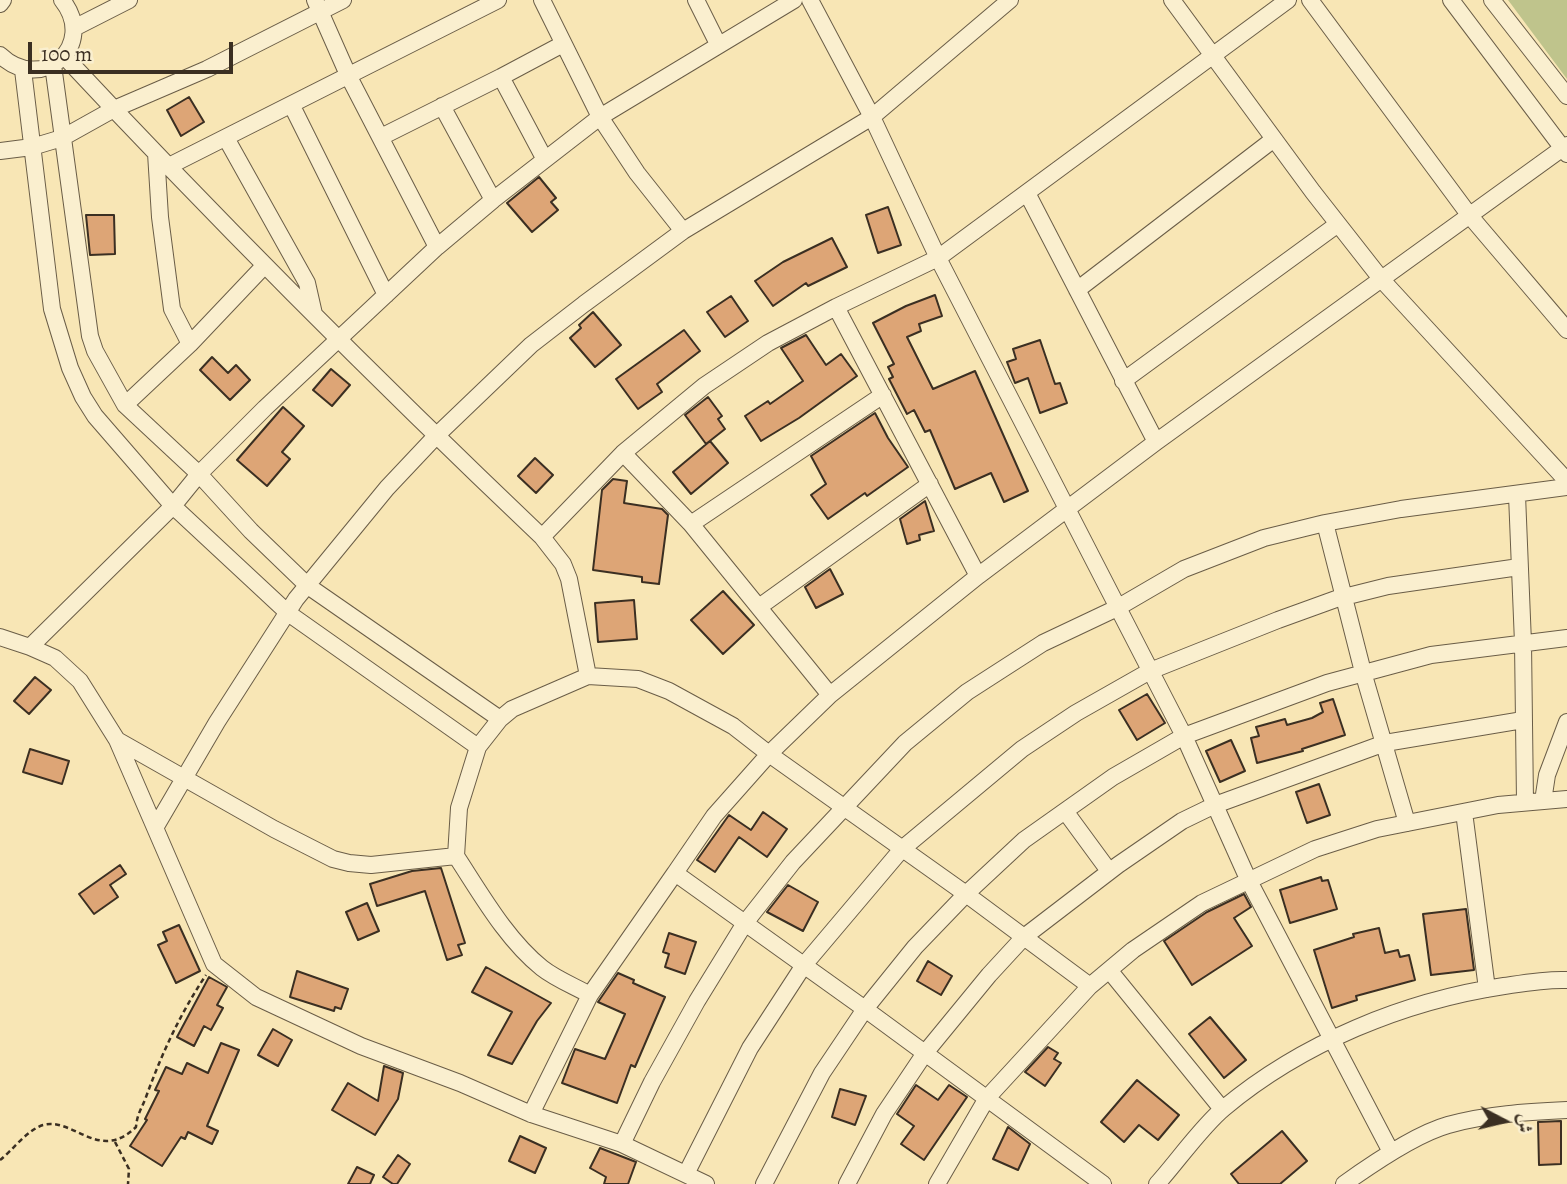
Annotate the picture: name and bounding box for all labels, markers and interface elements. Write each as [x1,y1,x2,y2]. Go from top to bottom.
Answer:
scale bar [32,28,236,72]
text: 100 m [41,40,92,68]
north arrow [1469,1086,1539,1156]
text: ش [1511,1113,1539,1134]

